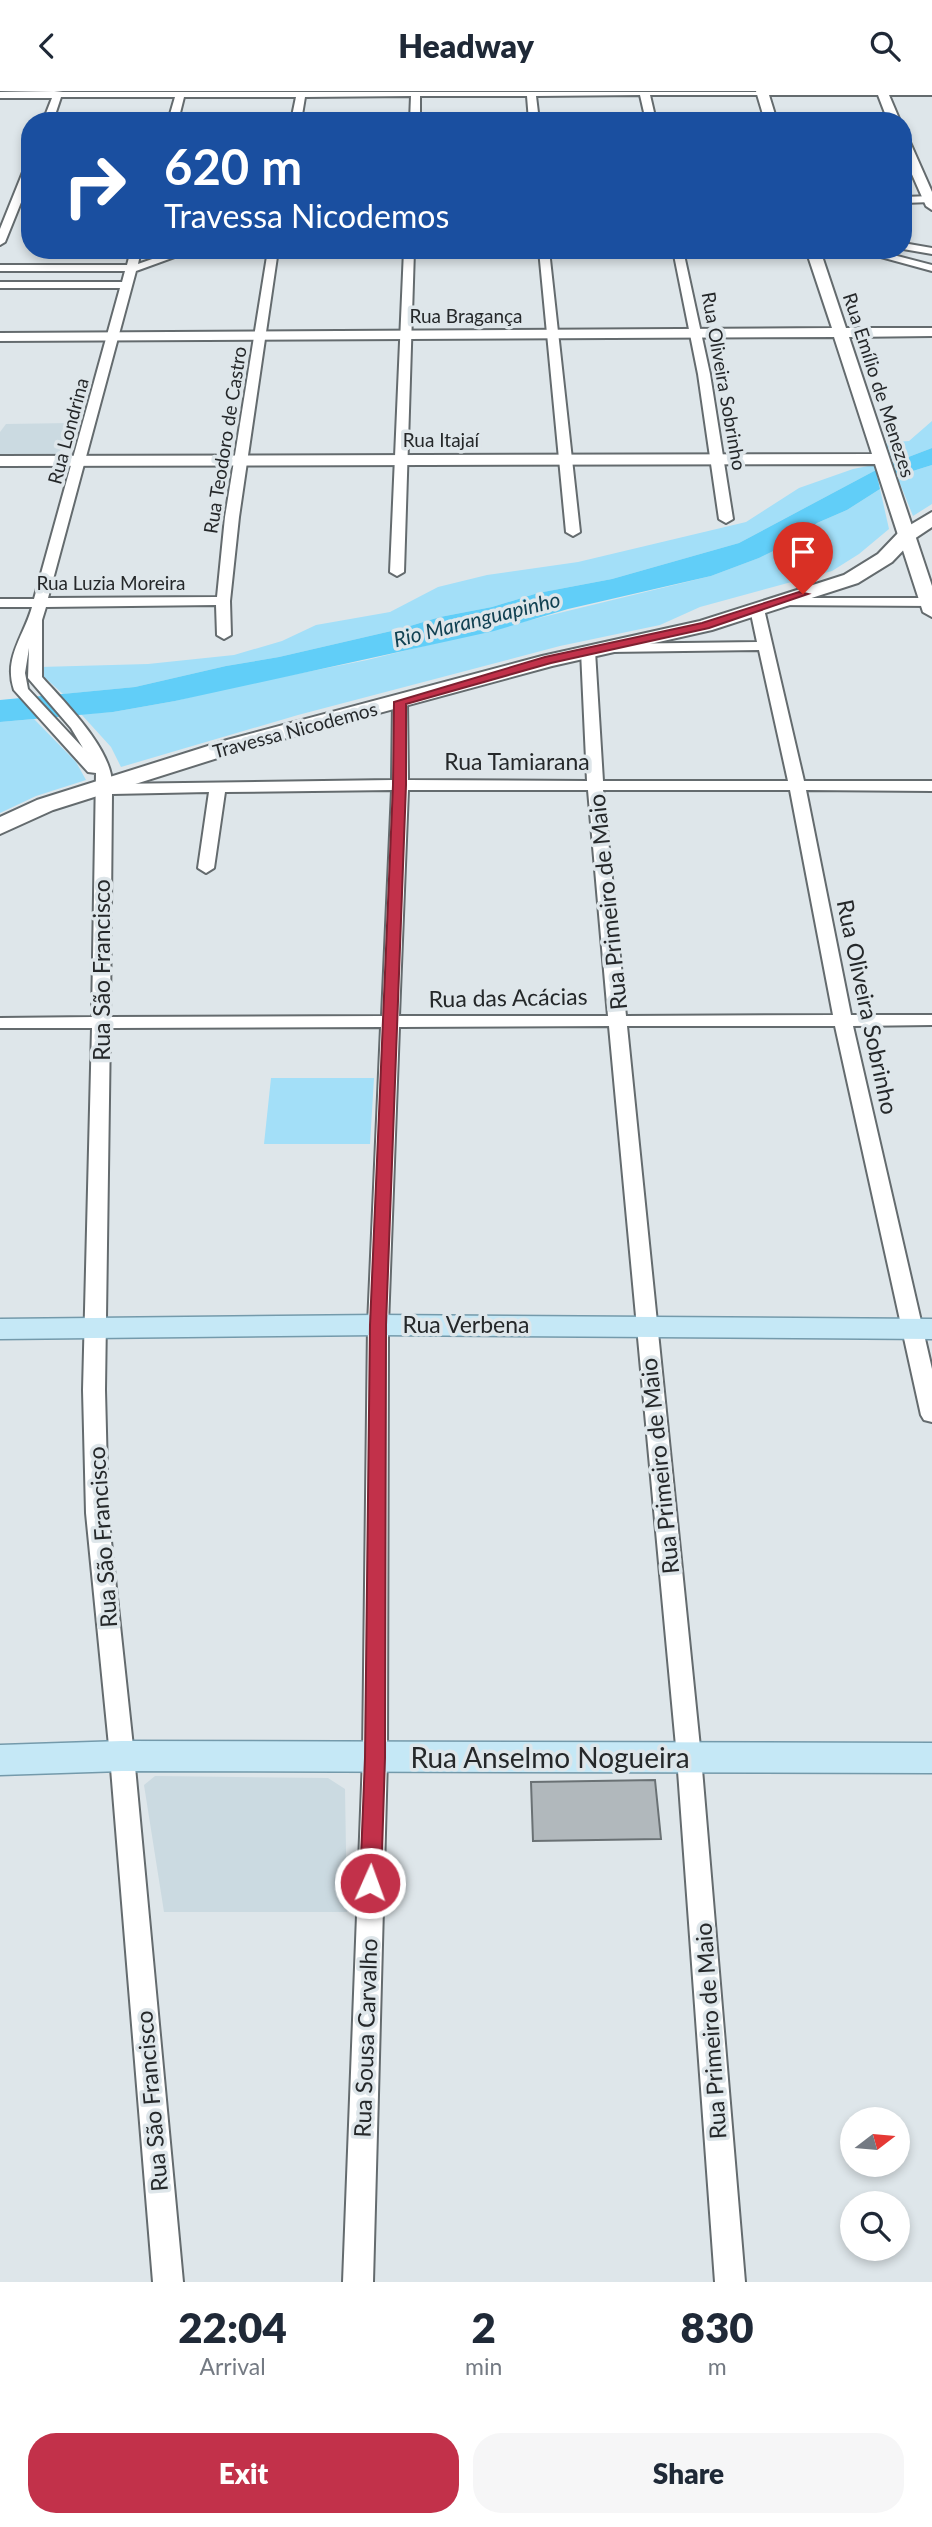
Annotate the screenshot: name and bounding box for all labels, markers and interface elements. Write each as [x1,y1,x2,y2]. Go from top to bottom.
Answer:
text: Headway [398,26,534,65]
icon: back [28,27,66,65]
icon: search [866,27,904,65]
text: 620 m [164,137,302,195]
icon: right [49,140,140,231]
text: Travessa Nicodemos [164,196,449,235]
street label: Rua Oliveira Sobrinho [697,290,752,472]
street label: Rua Emílio de Menezes [839,290,920,480]
street label: Rua Bragança [409,304,523,327]
street label: Rua Teodoro de Castro [198,345,251,535]
street label: Rua Londrina [42,375,93,486]
street label: Rua Itajaí [403,428,481,451]
pin [773,522,833,594]
icon: arrive [784,533,822,571]
street label: Rua Luzia Moreira [36,571,186,594]
water label: Rio Maranguapinho [391,586,563,651]
street label: Travessa Nicodemos [210,696,380,763]
street label: Rua Tamiarana [444,747,590,775]
street label: Rua Primeiro de Maio [582,793,632,1011]
street label: Rua São Francisco [87,879,115,1061]
street label: Rua Oliveira Sobrinho [832,897,904,1117]
street label: Rua das Acácias [428,982,588,1012]
street label: Rua Verbena [403,1310,529,1338]
street label: Rua Primeiro de Maio [634,1357,684,1575]
street label: Rua São Francisco [82,1446,122,1629]
street label: Rua Anselmo Nogueira [410,1740,690,1774]
position arrow [333,1846,407,1920]
street label: Rua Primeiro de Maio [688,1922,732,2140]
street label: Rua Sousa Carvalho [348,1938,382,2138]
street label: Rua São Francisco [129,2009,173,2193]
north arrow [840,2107,910,2177]
map controls [840,2107,910,2261]
button: search [840,2191,910,2261]
text: 22:04 [178,2302,287,2352]
text: 2 [472,2302,496,2352]
text: 830 [681,2302,754,2352]
text: Arrival [199,2352,266,2380]
text: min [465,2352,502,2380]
text: m [708,2352,727,2380]
button: Exit [28,2433,459,2513]
button: Share [473,2433,904,2513]

